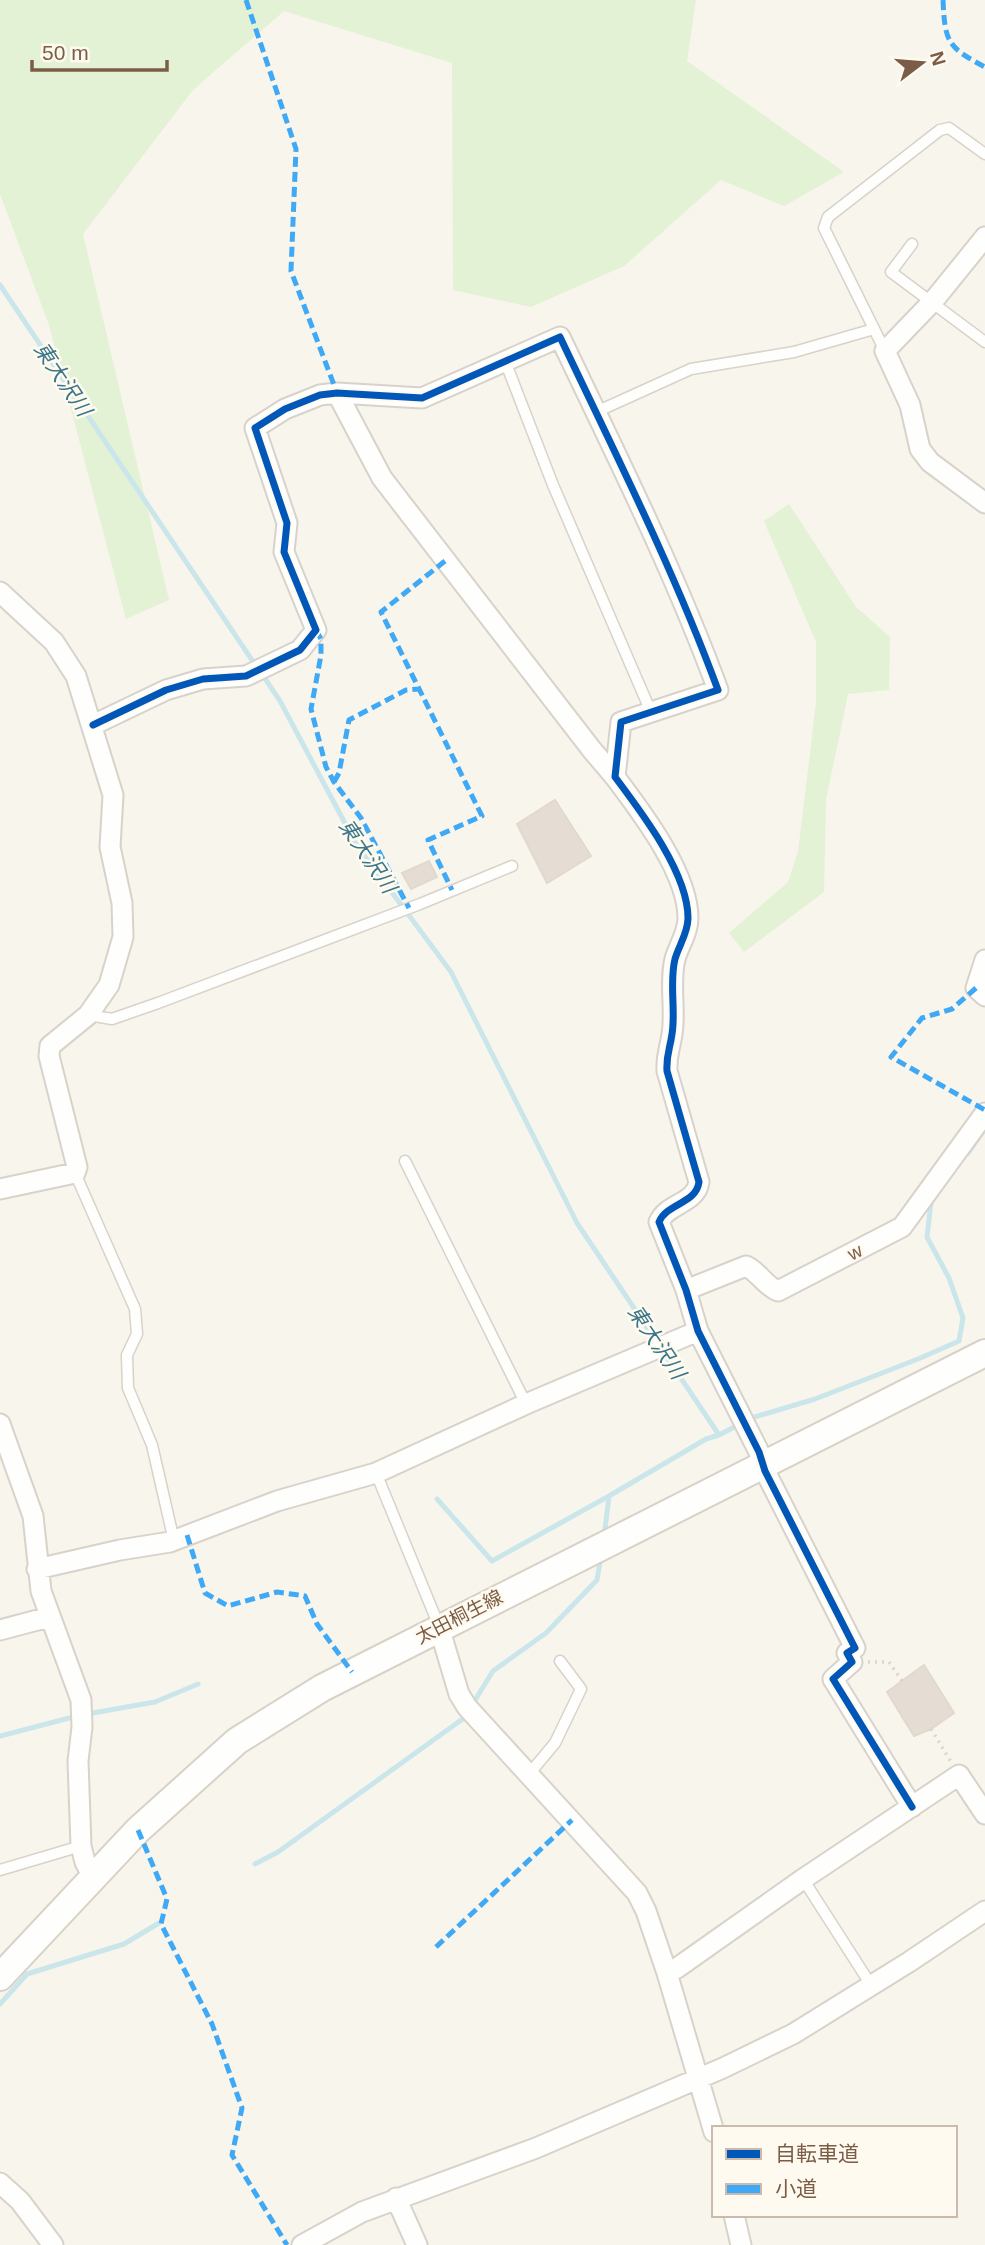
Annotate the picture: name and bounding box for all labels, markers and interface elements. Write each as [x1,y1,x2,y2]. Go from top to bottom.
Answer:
scale bar [32,28,166,72]
north arrow [887,28,957,98]
text: 50 m [42,41,89,64]
text: N [926,49,950,68]
water label: 東大沢川 [30,338,97,422]
water label: 東大沢川 [335,815,402,899]
street label: w [843,1239,866,1265]
water label: 東大沢川 [624,1301,691,1385]
street label: 太田桐生線 [412,1586,506,1648]
legend [712,2126,957,2217]
text: 自転車道 [775,2142,859,2165]
text: 小道 [775,2177,817,2200]

